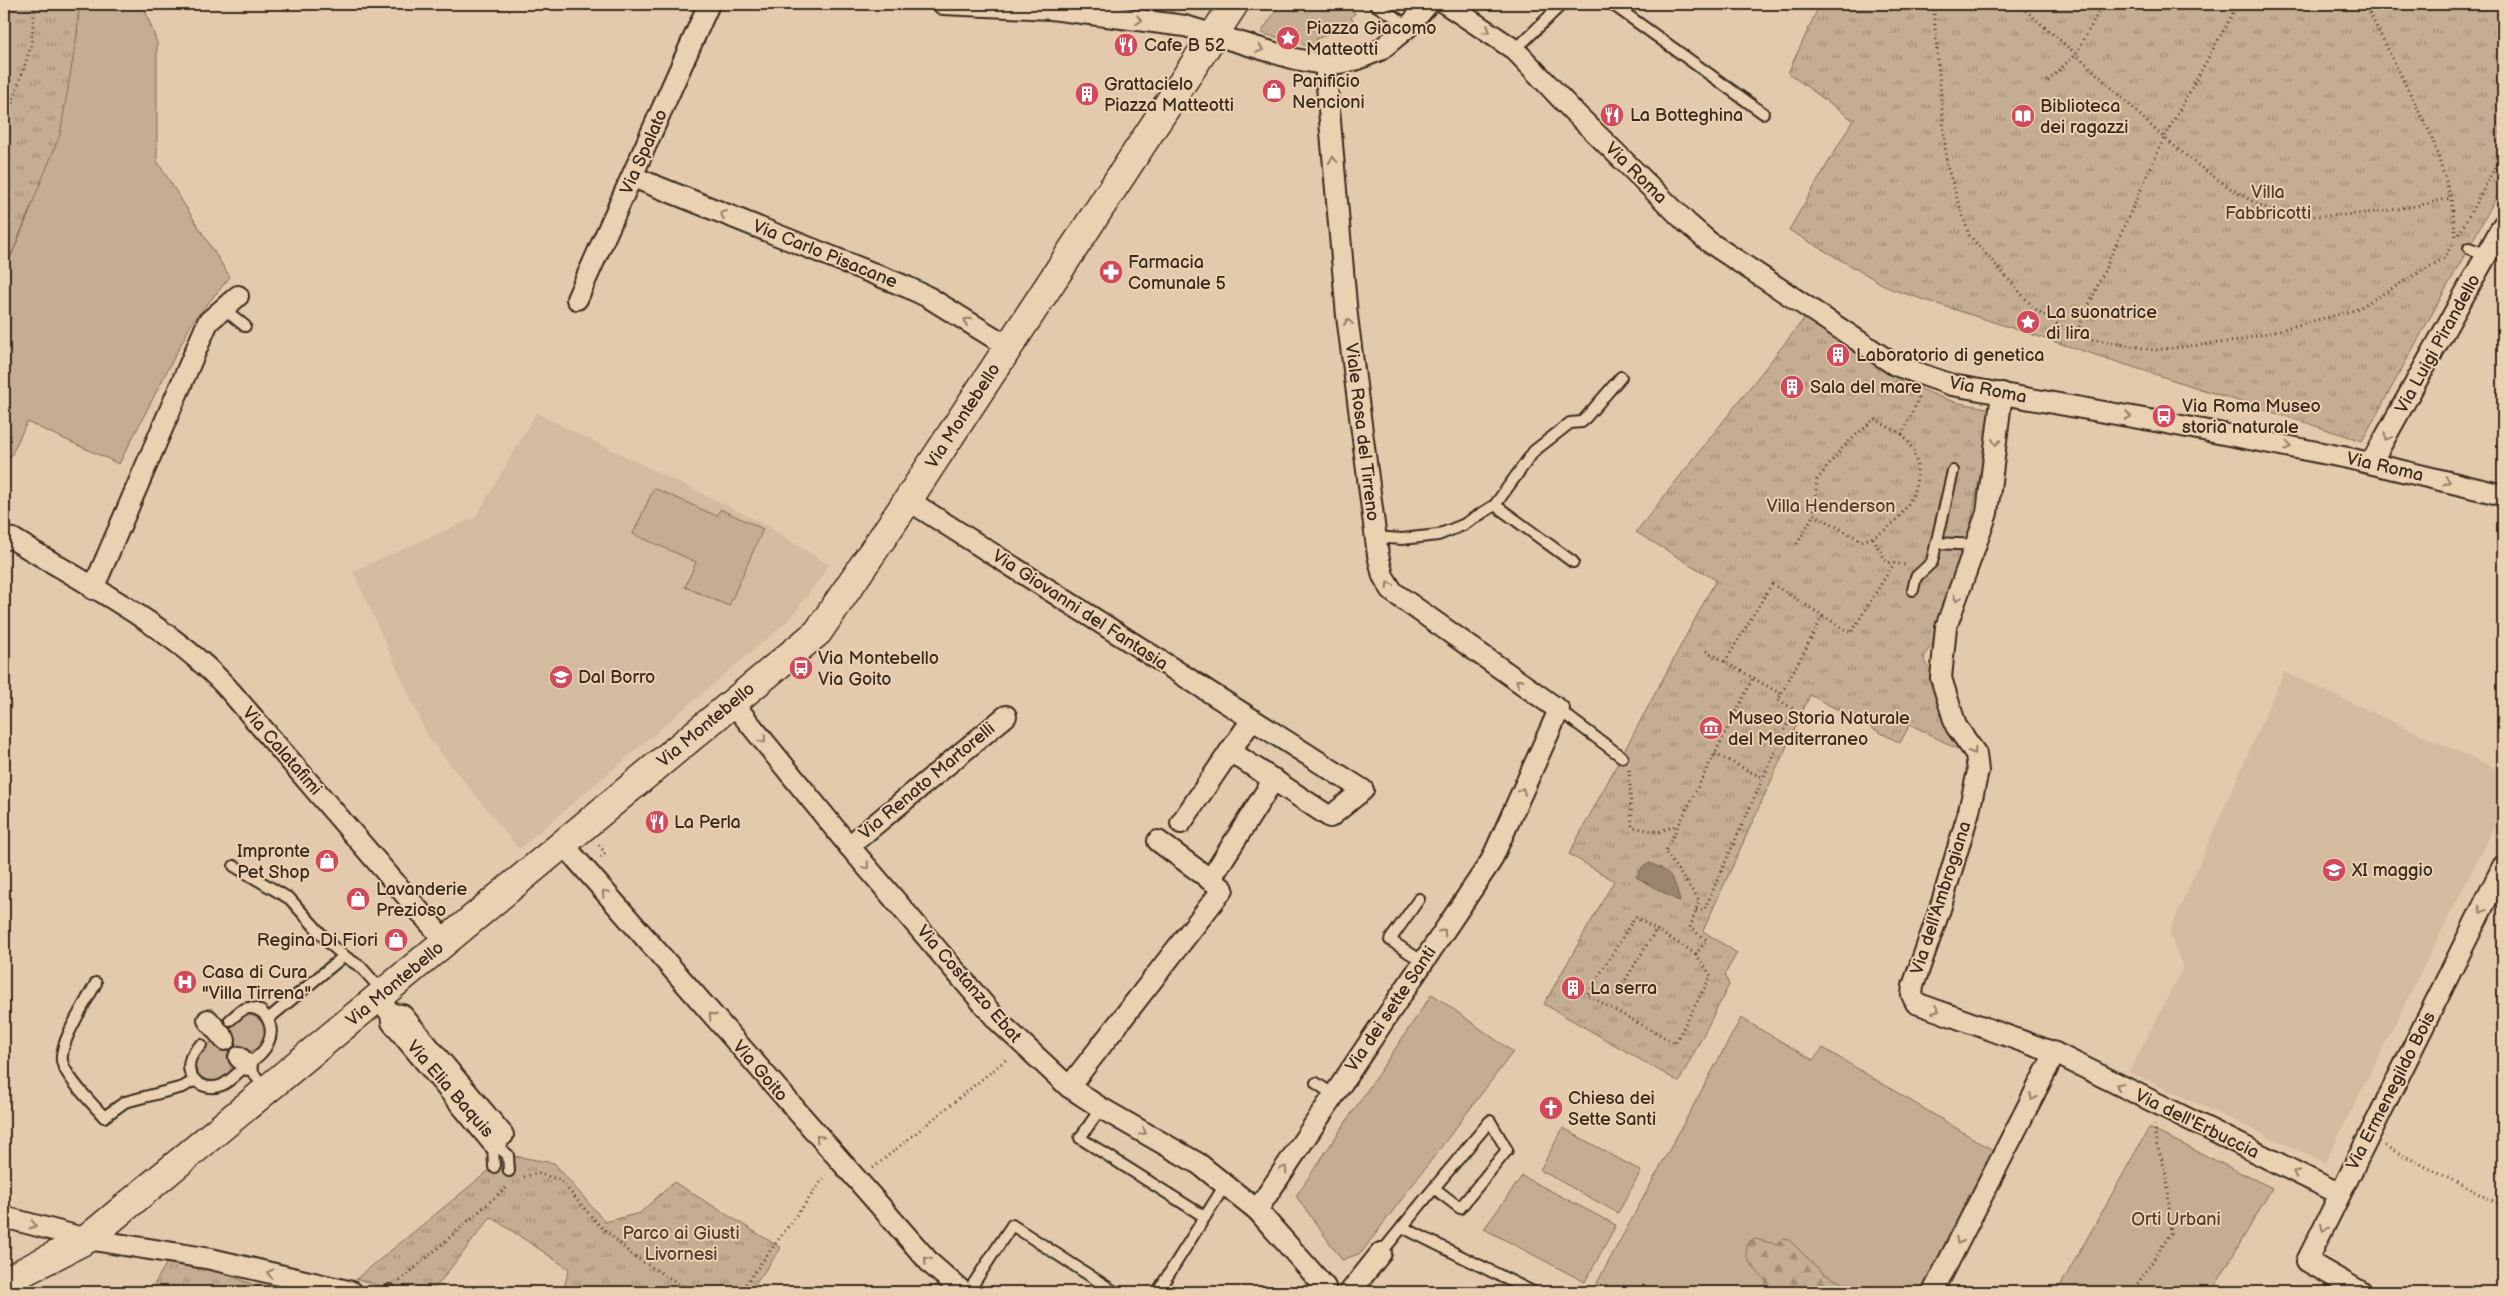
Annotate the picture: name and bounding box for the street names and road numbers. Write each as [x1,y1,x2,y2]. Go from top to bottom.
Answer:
street label: Via Spalato [616,106,672,198]
street label: Via Roma [1601,138,1671,208]
street label: Via Carlo Pisacane [750,215,901,293]
street label: Via Luigi Pirandello [2391,271,2485,417]
street label: Viale Rosa del Tirreno [1341,342,1383,522]
street label: Via Montebello [921,360,1005,472]
street label: Via Roma [1947,372,2029,408]
street label: Via Roma [2344,448,2426,486]
street label: Via Giovanni del Fantasia [988,545,1172,675]
street label: Via Montebello [653,678,759,772]
street label: Via Calatafimi [238,702,326,800]
street label: Via Renato Martorelli [855,718,999,844]
street label: Via dell'Ambrogiana [1906,819,1976,977]
street label: Via Costanzo Ebat [912,921,1026,1047]
street label: Via Montebello [342,937,448,1031]
street label: Via dei sette Santi [1341,942,1441,1076]
street label: Via Ermenegildo Bois [2342,1008,2440,1174]
street label: Via Elia Baquis [402,1036,498,1142]
street label: Via Goito [728,1036,792,1106]
street label: Via dell'Erbuccia [2132,1085,2262,1163]

